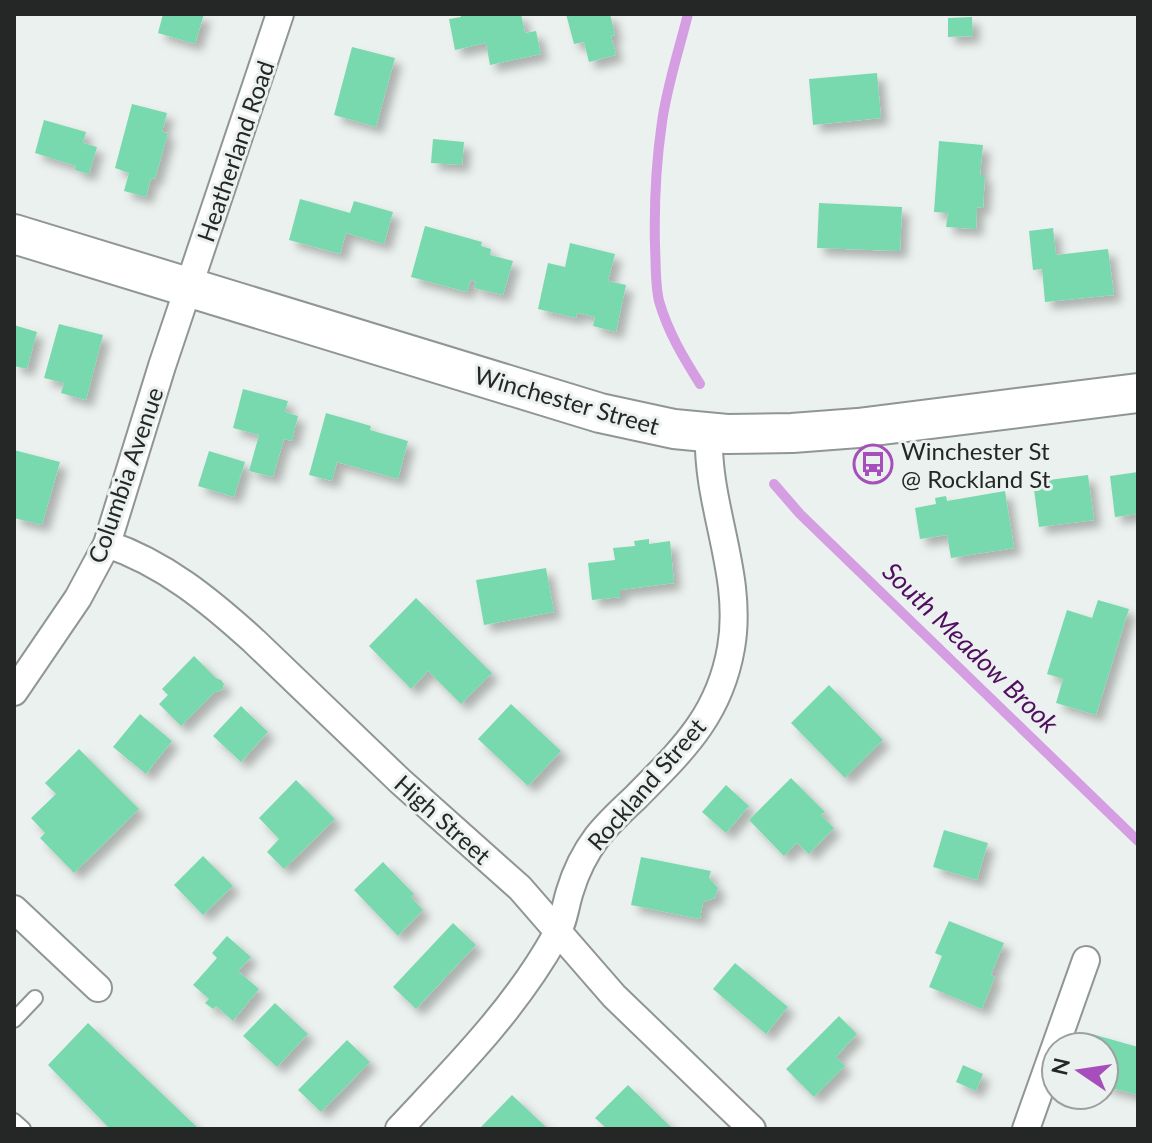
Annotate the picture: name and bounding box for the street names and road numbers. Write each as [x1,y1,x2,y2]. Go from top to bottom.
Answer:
street label: Heatherland Road [190,57,280,245]
street label: Winchester Street [471,360,663,440]
street label: Columbia Avenue [81,383,169,567]
street label: Rockland Street [581,712,711,856]
street label: High Street [389,768,497,870]

